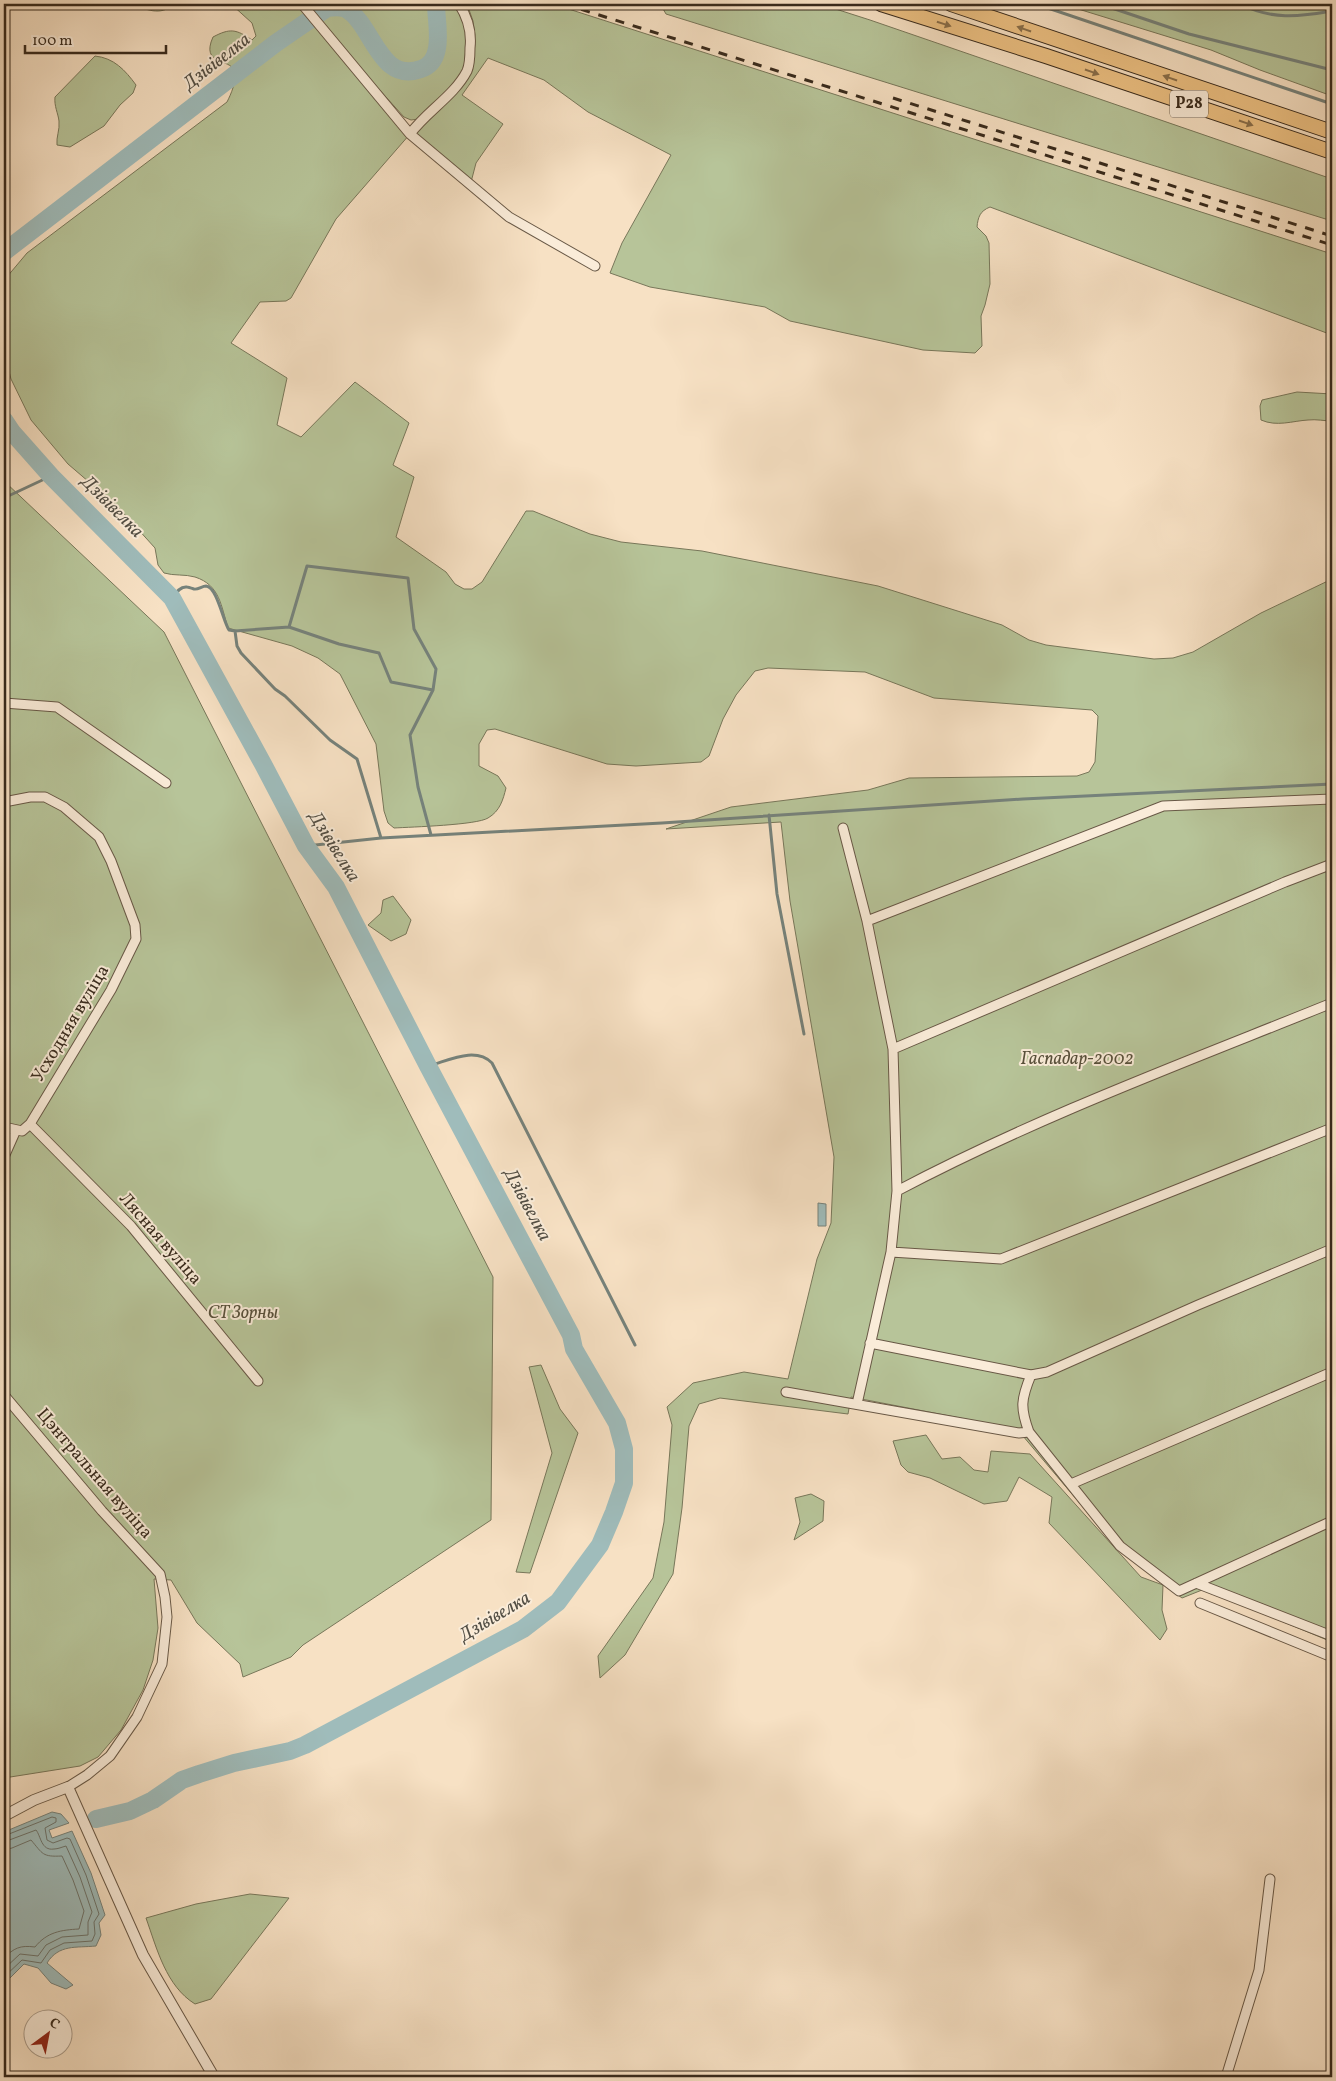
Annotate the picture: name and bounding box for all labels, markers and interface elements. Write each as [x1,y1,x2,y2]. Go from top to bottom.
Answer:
one-way arrow [937,20,952,28]
scale bar [25,22,166,54]
one-way arrow [1016,24,1031,32]
water label: Дзівівелка [176,27,256,98]
text: 100 m [32,31,72,52]
one-way arrow [1085,68,1100,76]
one-way arrow [1162,74,1177,81]
road number: Р28 [1170,90,1208,118]
one-way arrow [1239,120,1254,128]
water label: Дзівівелка [73,468,149,544]
water label: Дзівівелка [301,805,366,887]
street label: Усходняя вуліца [26,960,116,1087]
park label: Гаспадар-2002 [1020,1047,1134,1072]
water label: Дзівівелка [496,1162,557,1246]
street label: Лясная вуліца [113,1187,207,1291]
park label: СТ Зорны [208,1301,278,1326]
street label: Цэнтральная вуліца [30,1403,158,1545]
water label: Дзівівелка [453,1585,536,1650]
north arrow [22,2008,72,2058]
text: С [45,2014,63,2035]

